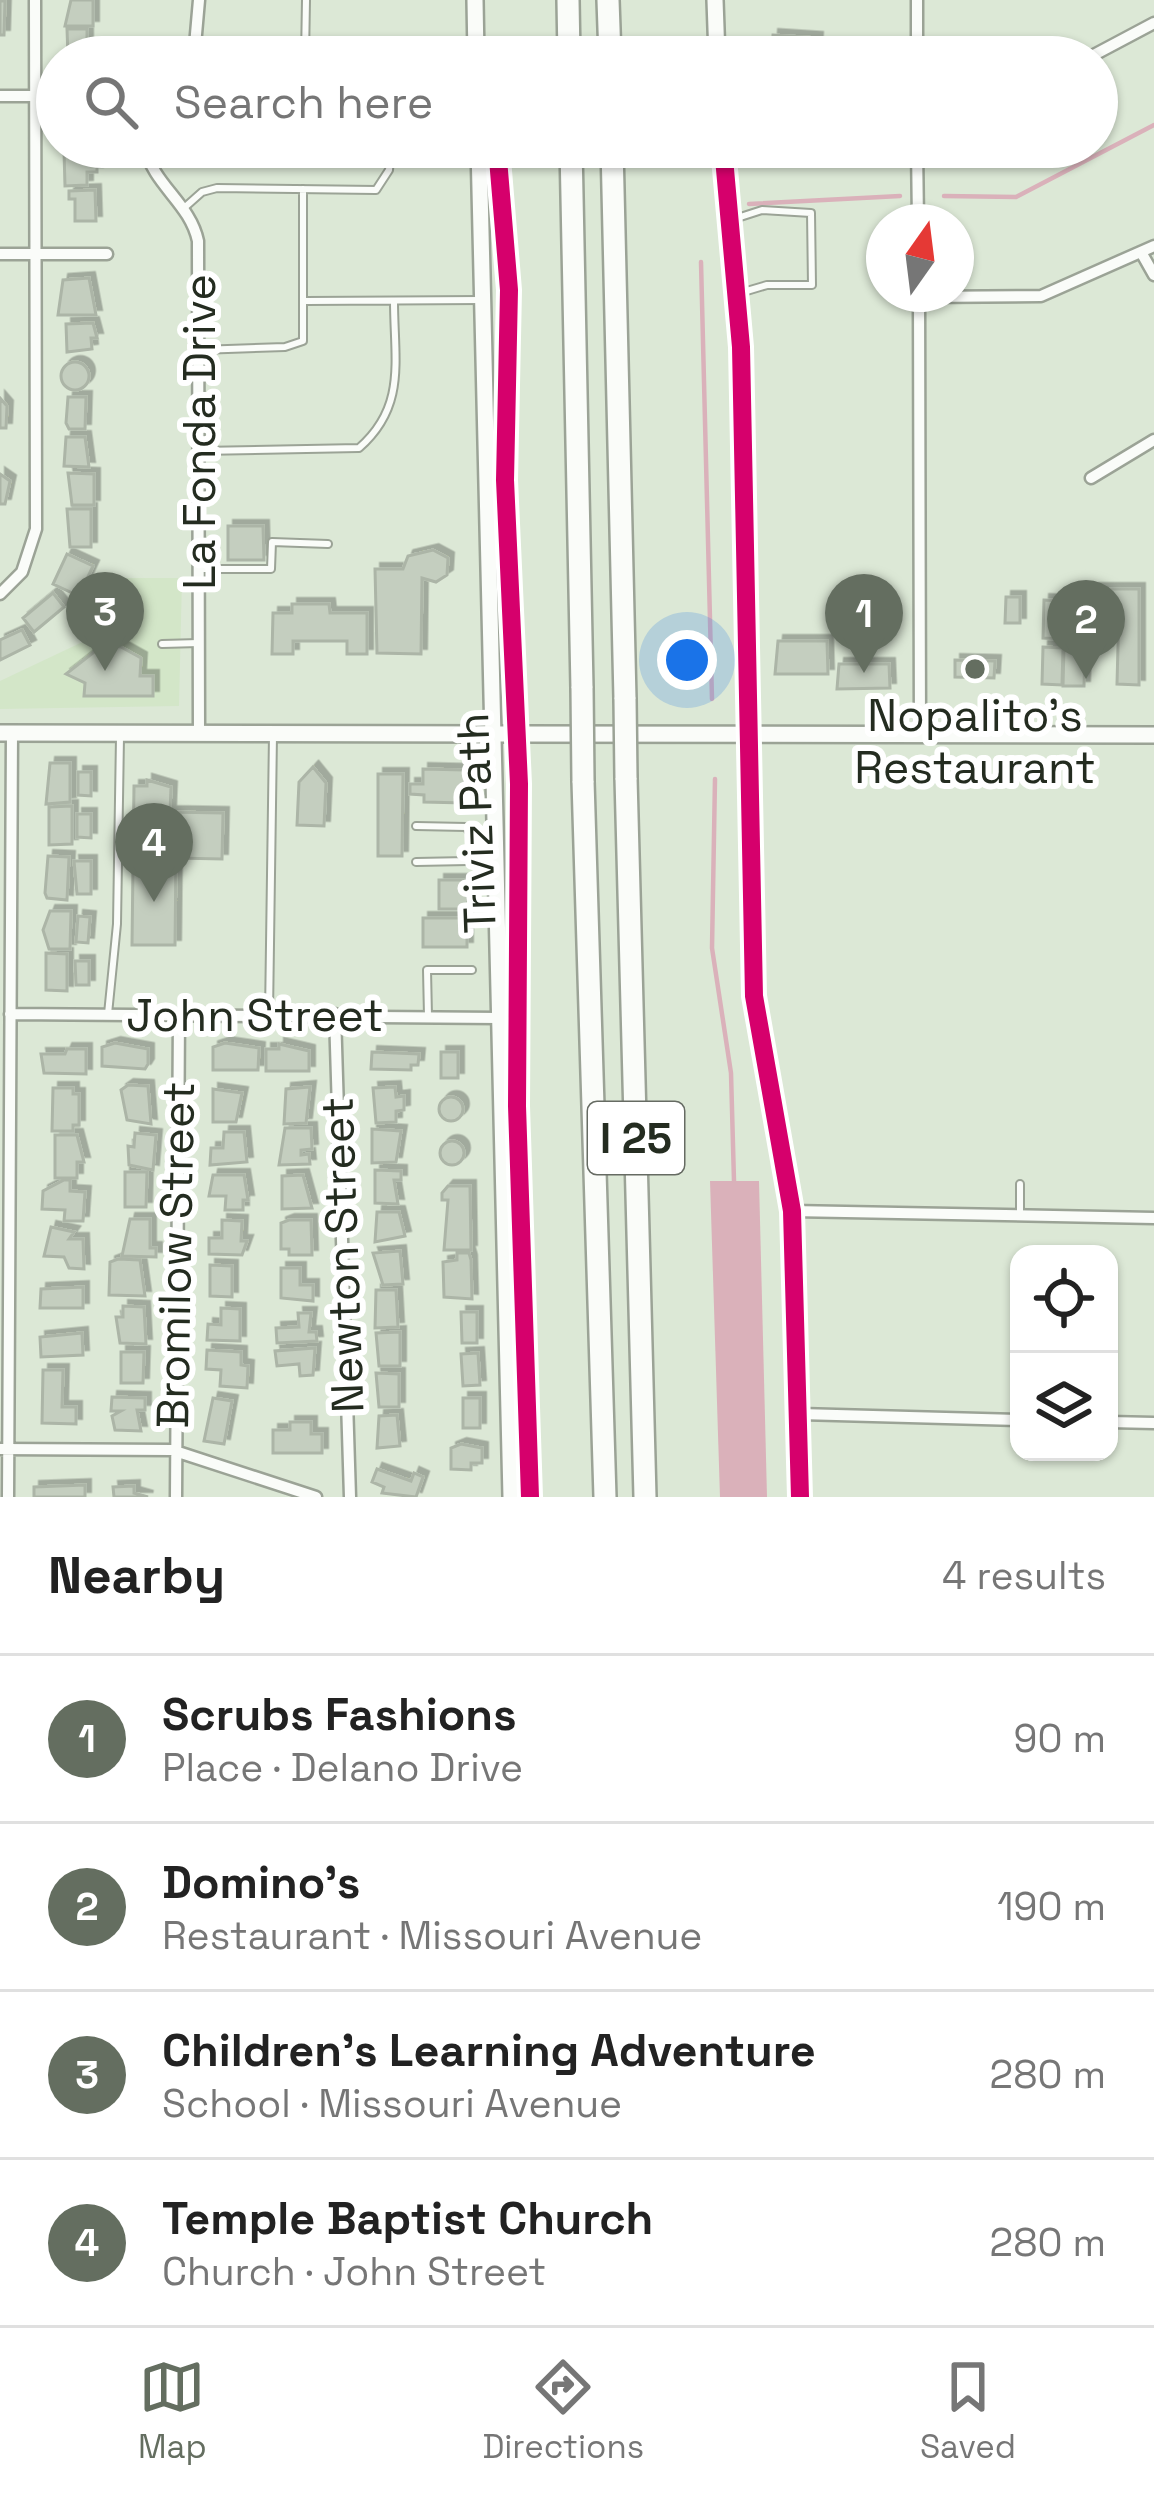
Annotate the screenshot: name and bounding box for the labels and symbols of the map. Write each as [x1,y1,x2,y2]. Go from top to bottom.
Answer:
north arrow [866,204,974,312]
street label: La Fonda Drive [171,274,228,590]
pin: 3 [66,572,144,671]
pin: 1 [825,574,903,673]
pin: 2 [1047,580,1125,679]
your location [657,630,717,690]
marker: Nopalito's Restaurant [962,656,988,682]
place label: Nopalito's Restaurant [854,687,1096,796]
street label: Triviz Path [444,712,509,934]
pin: 4 [115,803,193,902]
street label: John Street [126,987,384,1044]
street label: Bromilow Street [144,1081,207,1429]
street label: Newton Street [308,1096,377,1414]
road number: I 25 [588,1102,684,1174]

